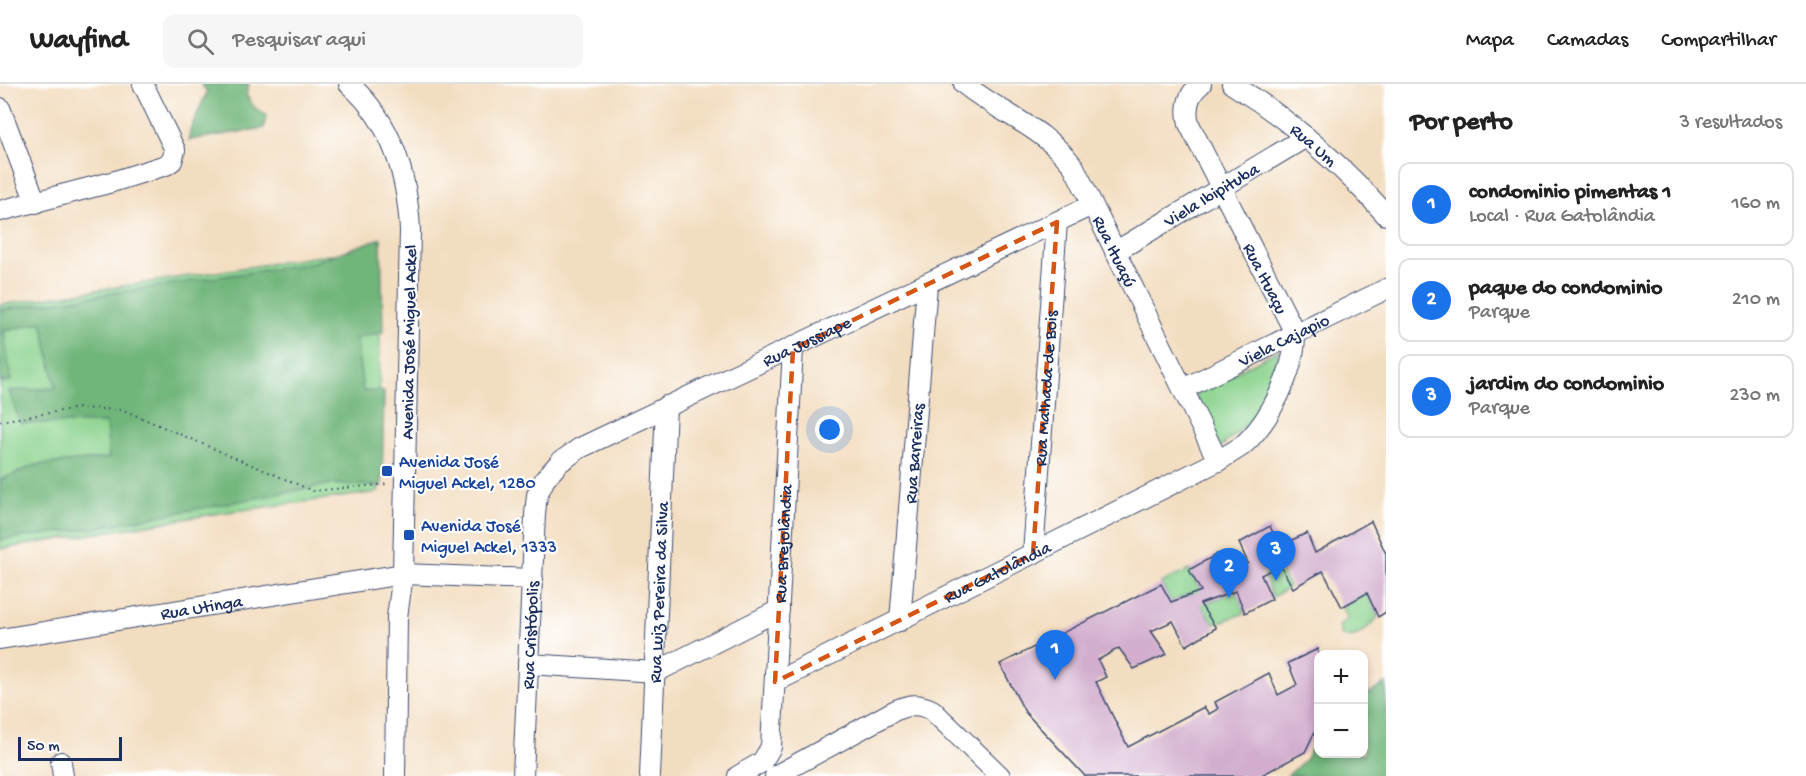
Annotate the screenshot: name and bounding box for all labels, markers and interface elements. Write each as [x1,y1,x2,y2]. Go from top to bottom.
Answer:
search box [163,14,583,68]
text: Wayfind [30,25,127,58]
icon: search [184,25,217,58]
text: Pesquisar aqui [232,28,366,54]
text: Mapa [1466,29,1514,54]
text: Camadas [1547,29,1628,54]
text: Compartilhar [1661,29,1776,54]
text: Por perto [1410,108,1513,139]
text: 3 resultados [1680,112,1782,135]
street label: Rua Um [1285,120,1340,172]
street label: Viela Ibipituba [1160,159,1264,234]
text: condominio pimentas 1 [1469,180,1671,206]
text: 1 [1427,193,1436,216]
text: 160 m [1731,193,1780,216]
text: Local · Rua Gatolândia [1469,206,1655,229]
street label: Rua Ituaçú [1087,213,1139,292]
street label: Rua Ituaçu [1237,240,1291,319]
street label: Avenida José Miguel Ackel [398,244,423,440]
text: paque do condominio [1469,276,1662,302]
text: 2 [1427,289,1436,312]
text: 210 m [1732,289,1780,312]
text: Parque [1469,302,1530,325]
street label: Rua Malhada de Bois [1031,309,1064,467]
street label: Viela Cajapio [1235,311,1333,373]
street label: Rua Jussiape [760,313,856,373]
text: jardim do condominio [1469,372,1664,398]
text: 3 [1426,385,1437,408]
text: 230 m [1730,385,1780,408]
text: Parque [1469,398,1530,421]
street label: Rua Barreiras [901,402,931,505]
your location [815,415,844,444]
place label: Avenida José Miguel Ackel, 1280 [399,453,536,495]
marker: Avenida José Miguel Ackel, 1280 [380,464,394,478]
street label: Rua Brejolândia [771,483,799,604]
street label: Rua Luiz Pereira da Silva [646,500,675,684]
place label: Avenida José Miguel Ackel, 1333 [421,517,557,559]
marker: Avenida José Miguel Ackel, 1333 [402,528,416,542]
pin: 3 [1256,532,1296,581]
street label: Rua Gatolândia [941,538,1056,609]
pin: 2 [1210,548,1248,598]
street label: Rua Cristópolis [519,579,545,690]
street label: Rua Utinga [159,592,245,626]
pin: 1 [1036,630,1074,680]
map controls [1314,650,1368,758]
button: + [1314,650,1368,704]
button: − [1314,704,1368,758]
scale bar [18,734,122,762]
text: 50 m [27,738,60,757]

